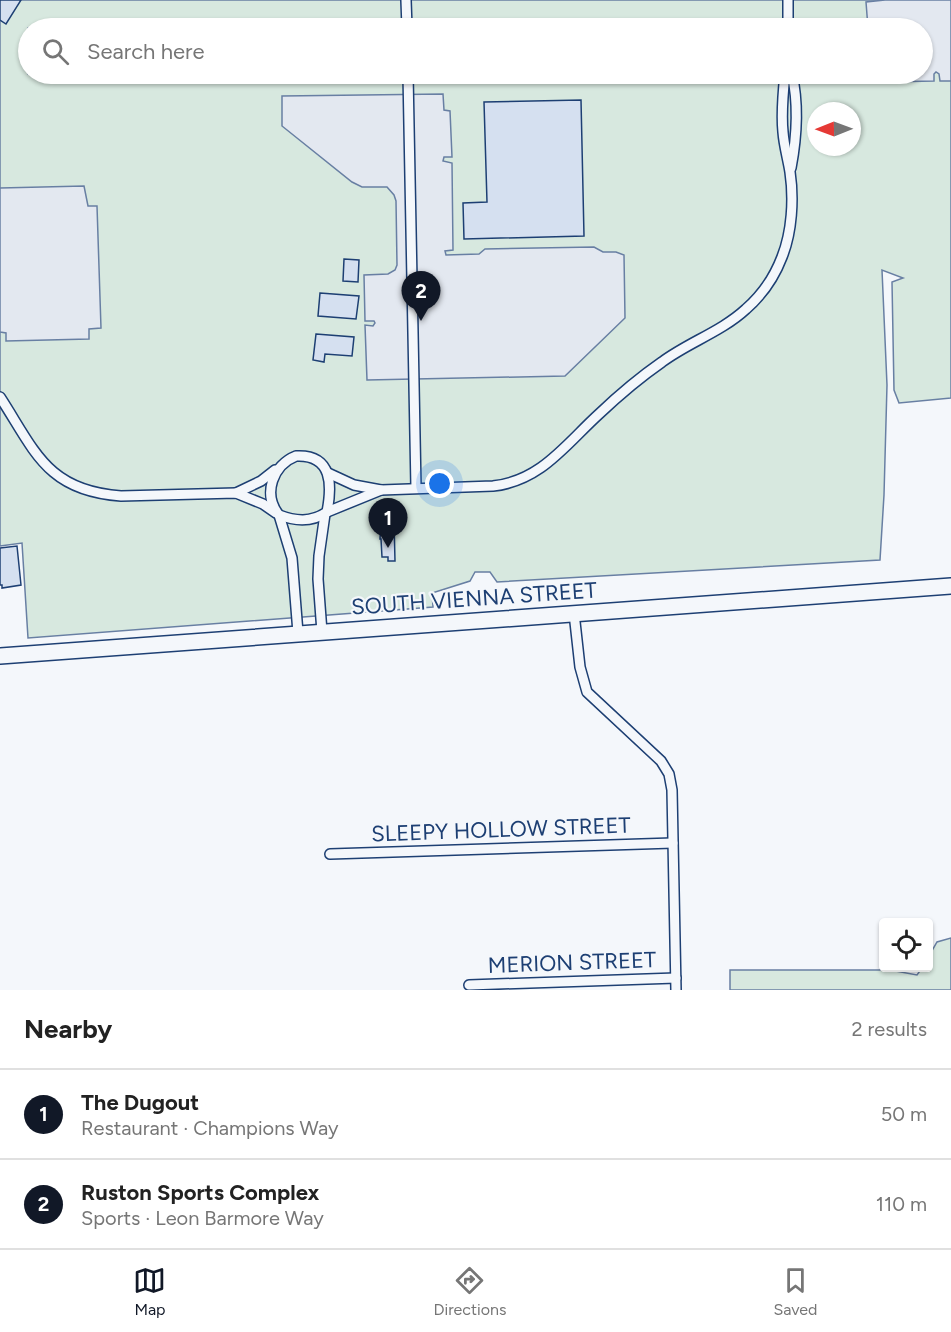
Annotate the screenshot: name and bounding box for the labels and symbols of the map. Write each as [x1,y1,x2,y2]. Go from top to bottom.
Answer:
north arrow [807,102,861,156]
pin: 2 [402,272,440,321]
your location [425,469,454,498]
pin: 1 [368,498,408,548]
street label: SOUTH VIENNA STREET [350,576,598,621]
street label: SLEEPY HOLLOW STREET [371,811,631,848]
street label: MERION STREET [487,946,657,979]

